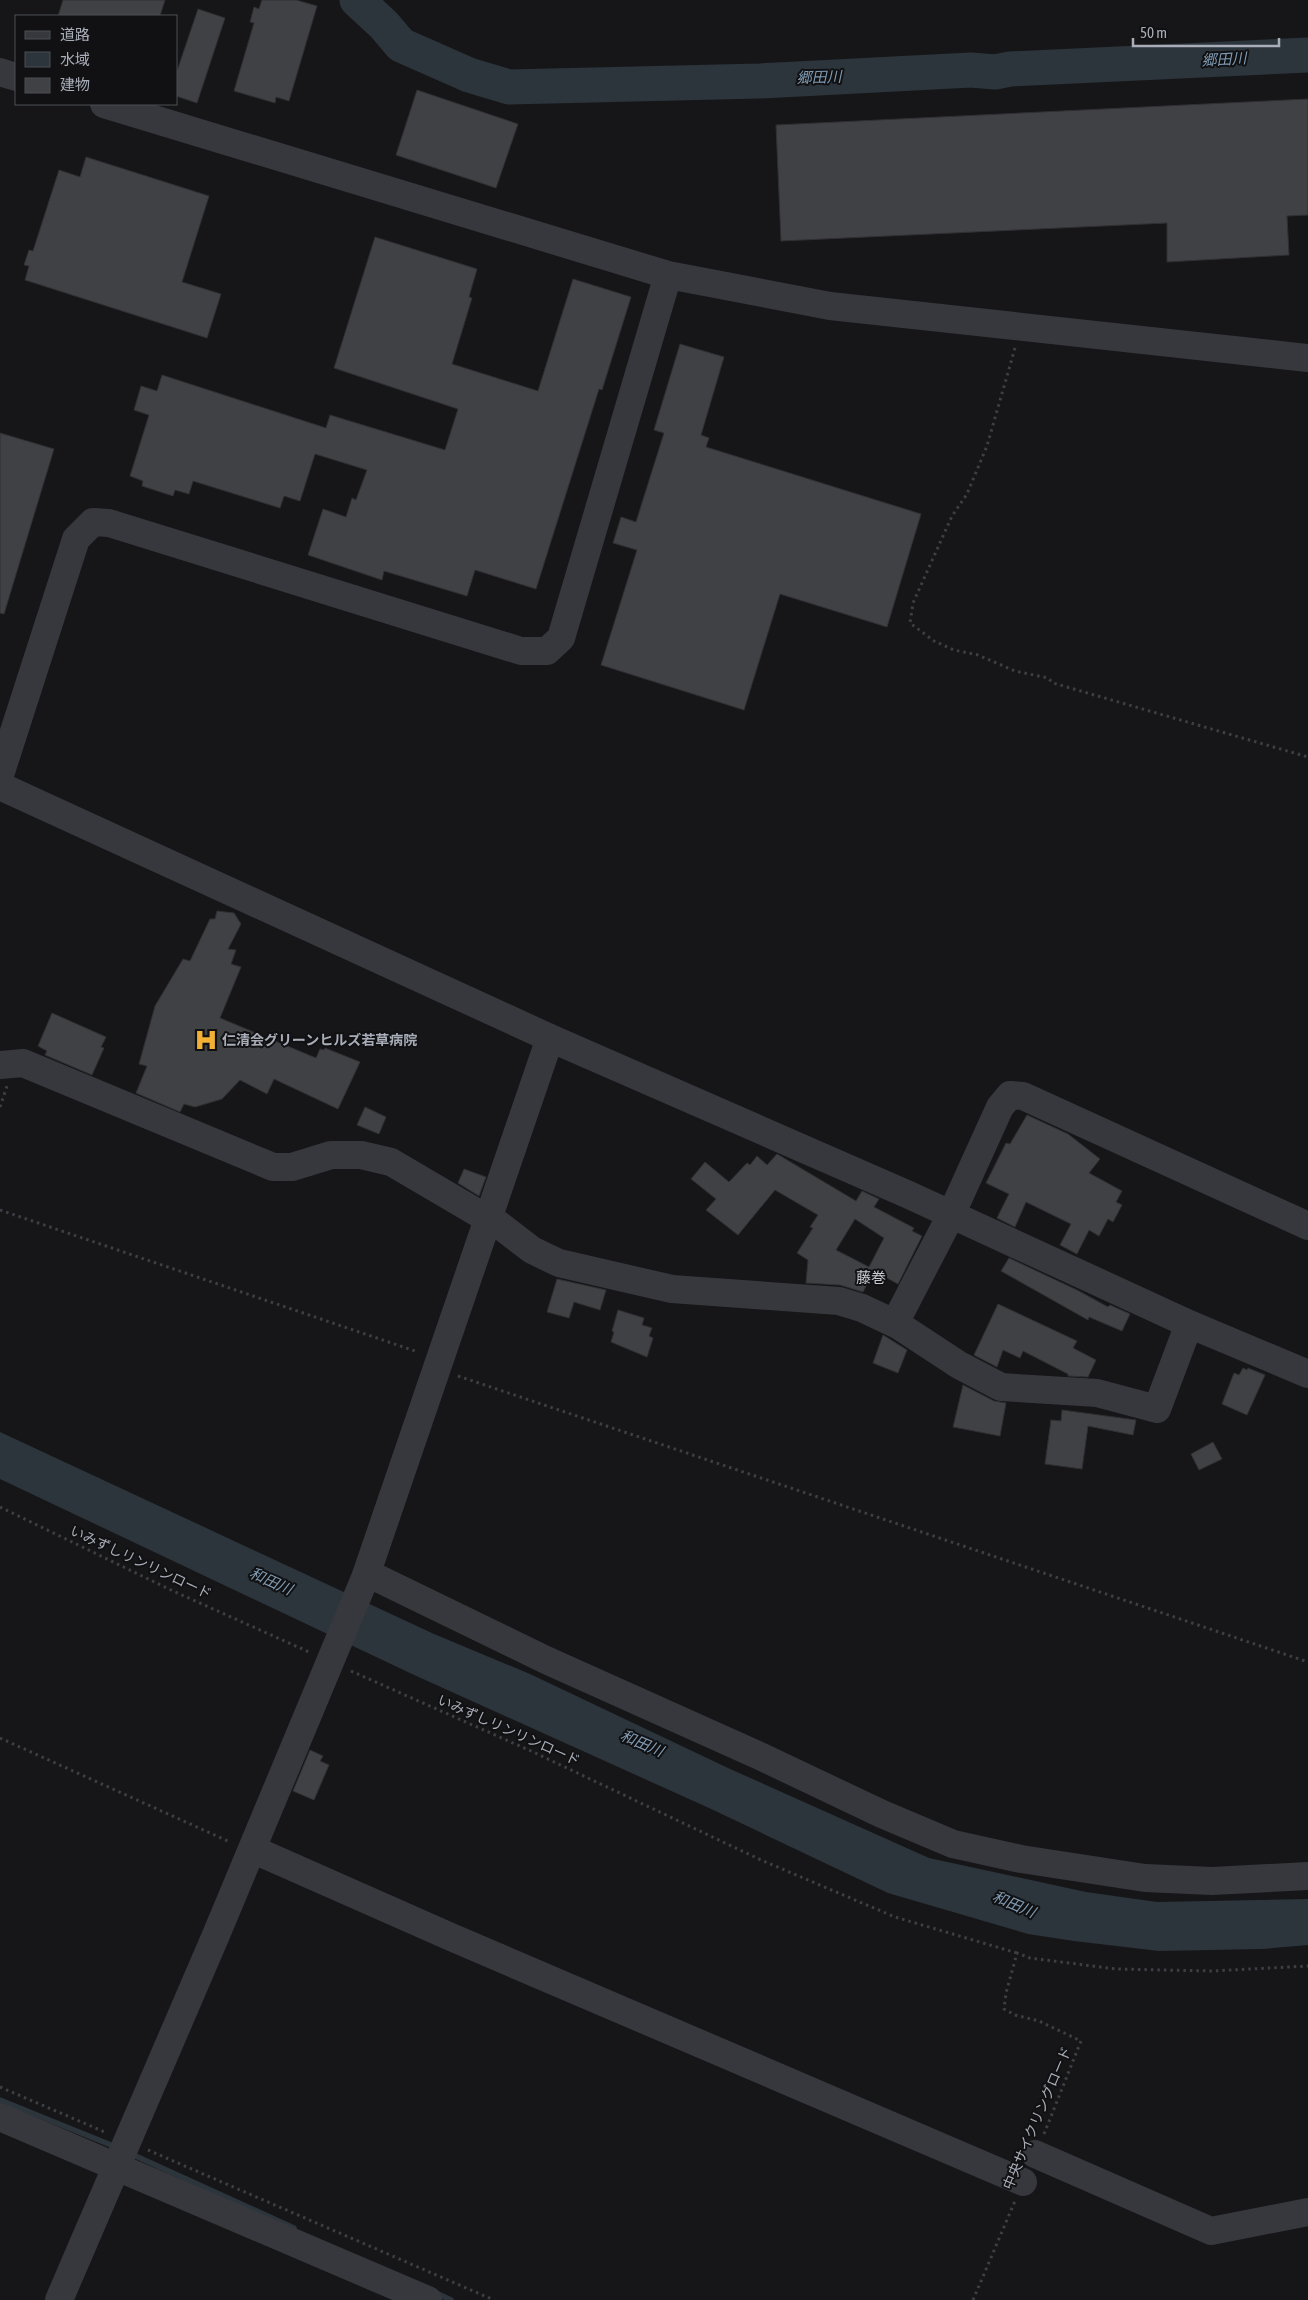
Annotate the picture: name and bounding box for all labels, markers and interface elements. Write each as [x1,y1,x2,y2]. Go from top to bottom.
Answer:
legend [15,15,178,105]
scale bar [1133,15,1279,47]
text: 50 m [1140,24,1167,41]
text: 道路 [60,26,90,43]
water label: 郷田川 [1201,49,1249,69]
text: 水域 [60,51,90,68]
water label: 郷田川 [796,68,844,86]
text: 建物 [60,76,90,93]
hospital icon: 仁清会グリーンヒルズ若草病院 [193,1027,219,1053]
place label: 仁清会グリーンヒルズ若草病院 [222,1032,417,1048]
district label: 藤巻 [856,1269,886,1286]
street label: いみずしリンリンロード [68,1522,214,1602]
water label: 和田川 [247,1564,297,1599]
street label: いみずしリンリンロード [435,1691,583,1769]
water label: 和田川 [618,1726,668,1760]
water label: 和田川 [990,1887,1040,1921]
street label: 中央サイクリングロード [1000,2044,1074,2192]

